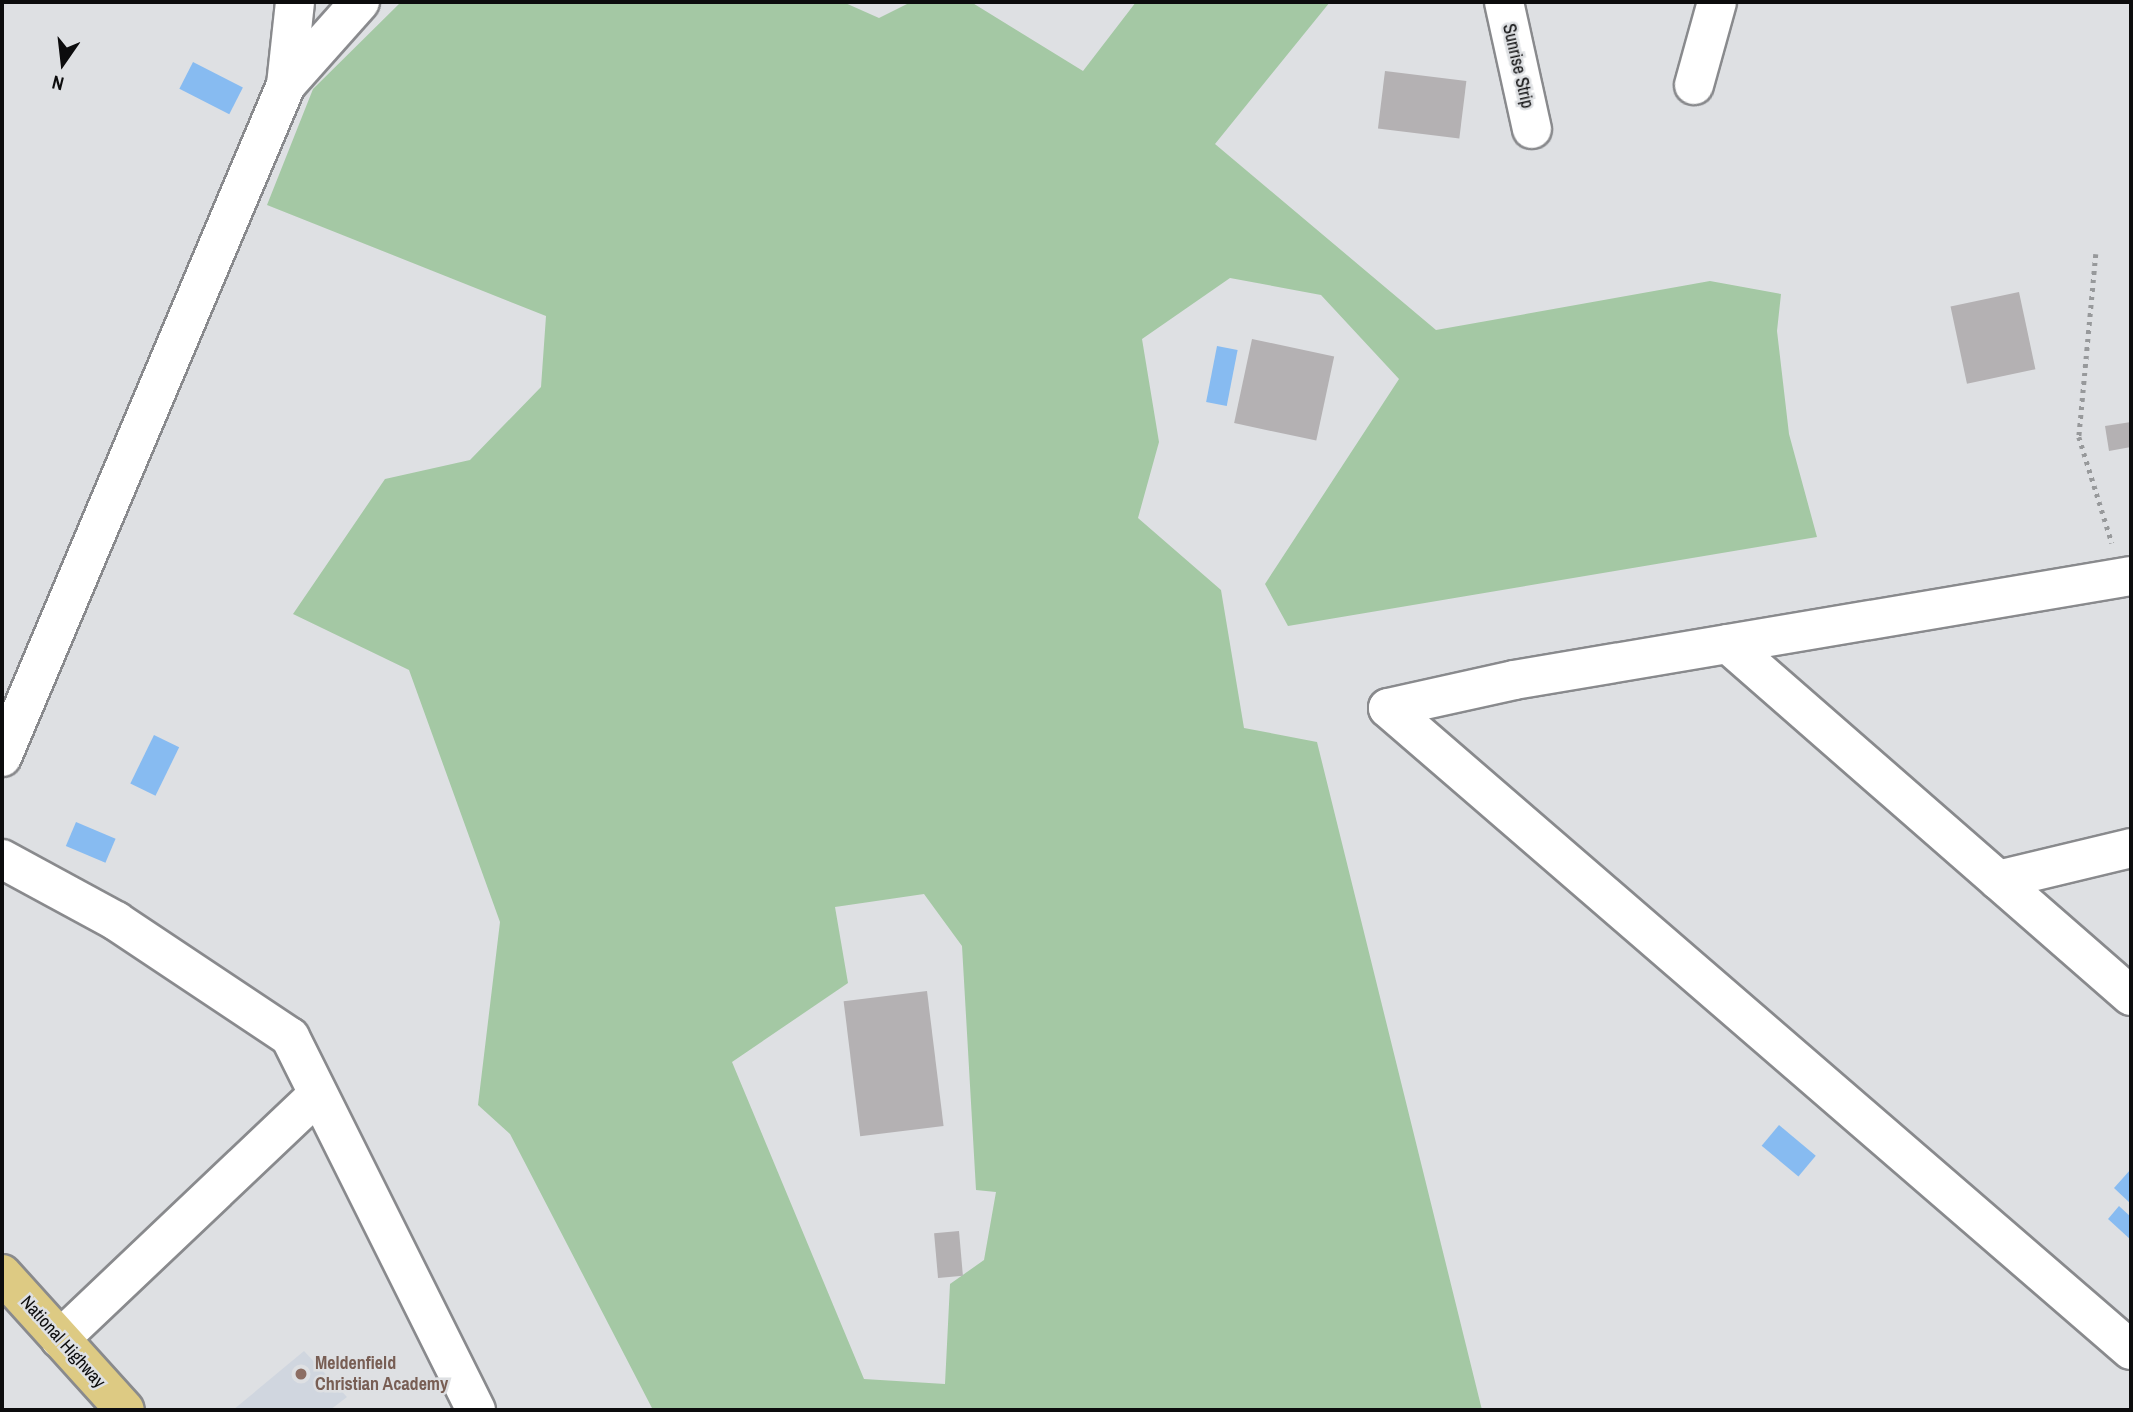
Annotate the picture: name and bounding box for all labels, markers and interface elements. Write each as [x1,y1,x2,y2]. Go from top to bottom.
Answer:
street label: Sunrise Strip [1498,22,1538,110]
north arrow [28,28,98,98]
text: N [49,69,67,97]
street label: National Highway [16,1291,110,1393]
place label: Meldenfield Christian Academy [315,1353,449,1396]
marker: Meldenfield Christian Academy [293,1366,309,1382]

